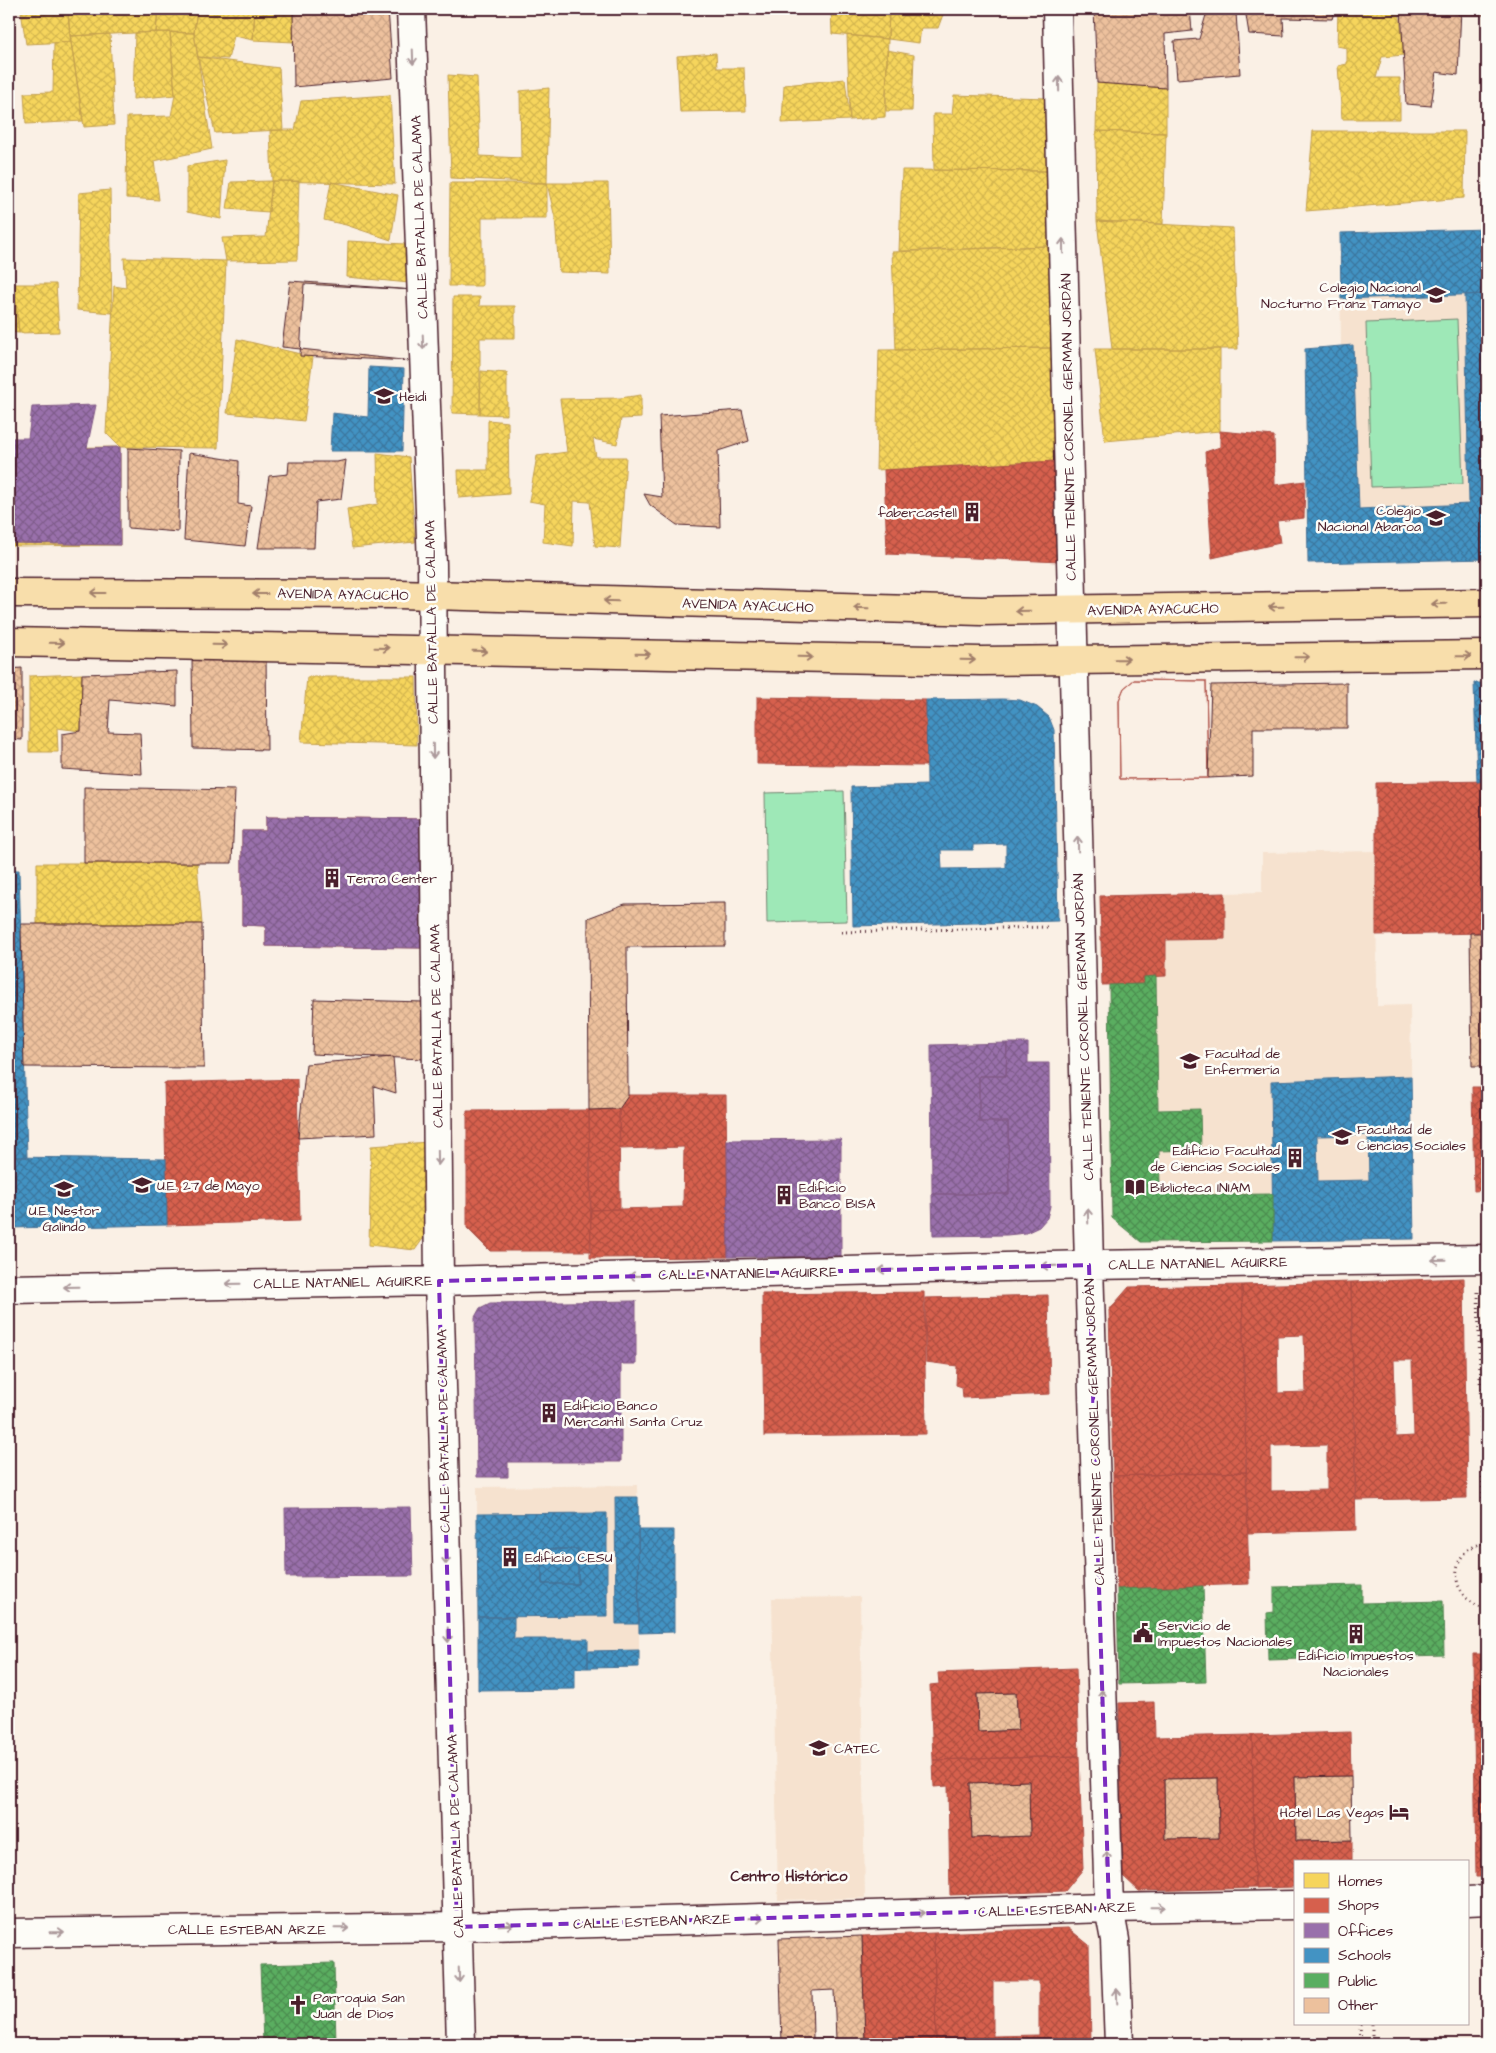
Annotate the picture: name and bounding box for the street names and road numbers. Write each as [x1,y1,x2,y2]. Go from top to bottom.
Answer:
street label: CALLE BATALLA DE CALAMA [406,115,434,319]
street label: CALLE TENIENTE CORONEL GERMAN JORDÁN [1056,273,1082,581]
street label: CALLE BATALLA DE CALAMA [420,520,444,724]
street label: AVENIDA AYACUCHO [277,584,409,606]
street label: AVENIDA AYACUCHO [682,594,814,618]
street label: AVENIDA AYACUCHO [1087,599,1219,621]
street label: CALLE TENIENTE CORONEL GERMAN JORDÁN [1069,873,1099,1181]
street label: CALLE BATALLA DE CALAMA [425,924,449,1128]
street label: CALLE NATANIEL AGUIRRE [1108,1252,1288,1276]
street label: CALLE NATANIEL AGUIRRE [658,1262,838,1286]
street label: CALLE NATANIEL AGUIRRE [253,1271,433,1295]
street label: CALLE TENIENTE CORONEL GERMAN JORDÁN [1080,1278,1110,1586]
street label: CALLE BATALLA DE CALAMA [432,1329,456,1533]
street label: CALLE BATALLA DE CALAMA [442,1734,470,1938]
street label: CALLE ESTEBAN ARZE [978,1897,1137,1923]
street label: CALLE ESTEBAN ARZE [573,1909,732,1935]
street label: CALLE ESTEBAN ARZE [168,1920,327,1940]

